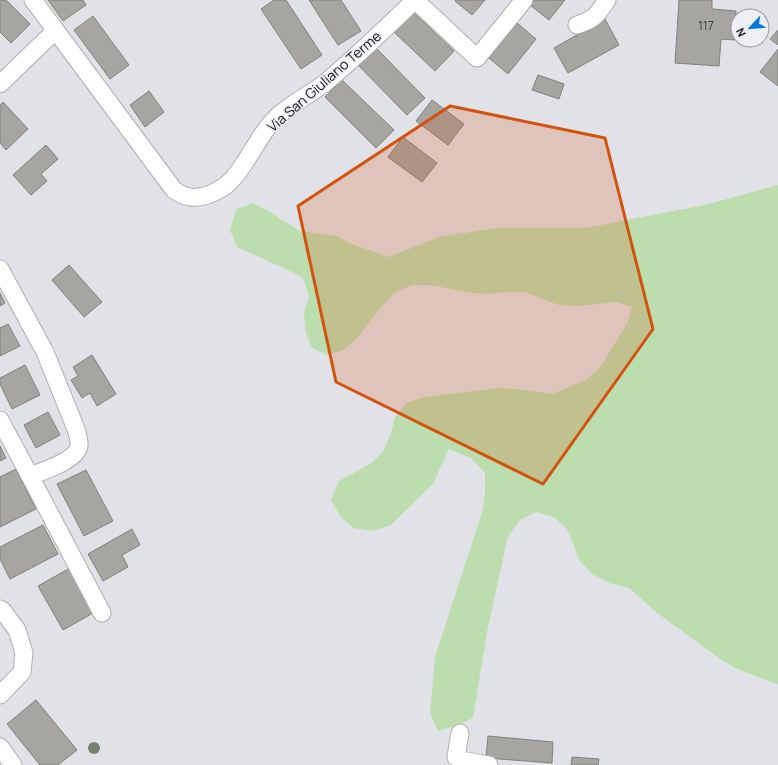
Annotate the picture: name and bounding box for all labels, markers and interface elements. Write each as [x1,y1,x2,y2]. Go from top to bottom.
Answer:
north arrow [730,8,770,48]
house number: 117 [698,17,714,34]
street label: Via San Giuliano Terme [263,26,385,136]
text: N [732,26,749,39]

